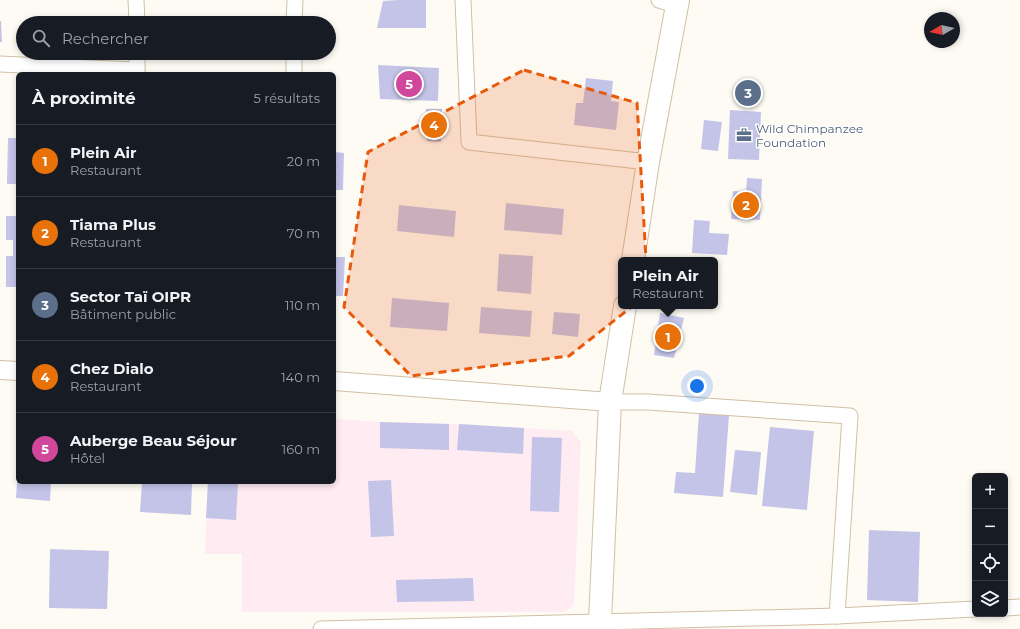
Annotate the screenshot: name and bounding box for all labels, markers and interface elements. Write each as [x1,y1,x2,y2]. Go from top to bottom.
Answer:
north arrow [924,12,960,48]
search box [16,16,336,60]
icon: search [30,27,52,49]
text: Rechercher [62,29,149,48]
pin: 5 [396,69,422,99]
pin: 3 [735,78,761,108]
text: À proximité [32,88,136,108]
text: 5 résultats [254,90,320,106]
pin: 4 [421,110,447,140]
place label: Wild Chimpanzee Foundation [756,121,863,150]
office icon: Wild Chimpanzee Foundation [735,126,753,144]
text: Plein Air [70,143,137,162]
text: 1 [42,153,48,169]
text: 20 m [287,153,320,169]
text: Restaurant [70,162,141,178]
pin: 2 [733,190,759,220]
text: Tiama Plus [70,215,156,234]
text: 2 [41,225,49,241]
text: 70 m [287,225,320,241]
text: Restaurant [70,234,141,250]
popup [618,257,718,309]
text: Plein Air [632,266,699,285]
text: Restaurant [632,285,704,301]
text: Sector Taï OIPR [70,287,191,306]
text: 3 [41,297,49,313]
text: 110 m [285,297,320,313]
text: Bâtiment public [70,306,176,322]
pin: 1 [655,322,681,352]
text: Chez Dialo [70,359,154,378]
text: 4 [41,369,49,385]
text: 140 m [281,369,320,385]
your location [687,376,707,396]
text: Restaurant [70,378,141,394]
text: Auberge Beau Séjour [70,431,237,450]
text: 5 [41,441,49,457]
text: 160 m [282,441,320,457]
text: Hôtel [70,450,105,466]
map controls [972,473,1008,617]
button: + [972,473,1008,509]
button: − [972,509,1008,545]
button: locate [972,545,1008,581]
button: layers [972,581,1008,617]

